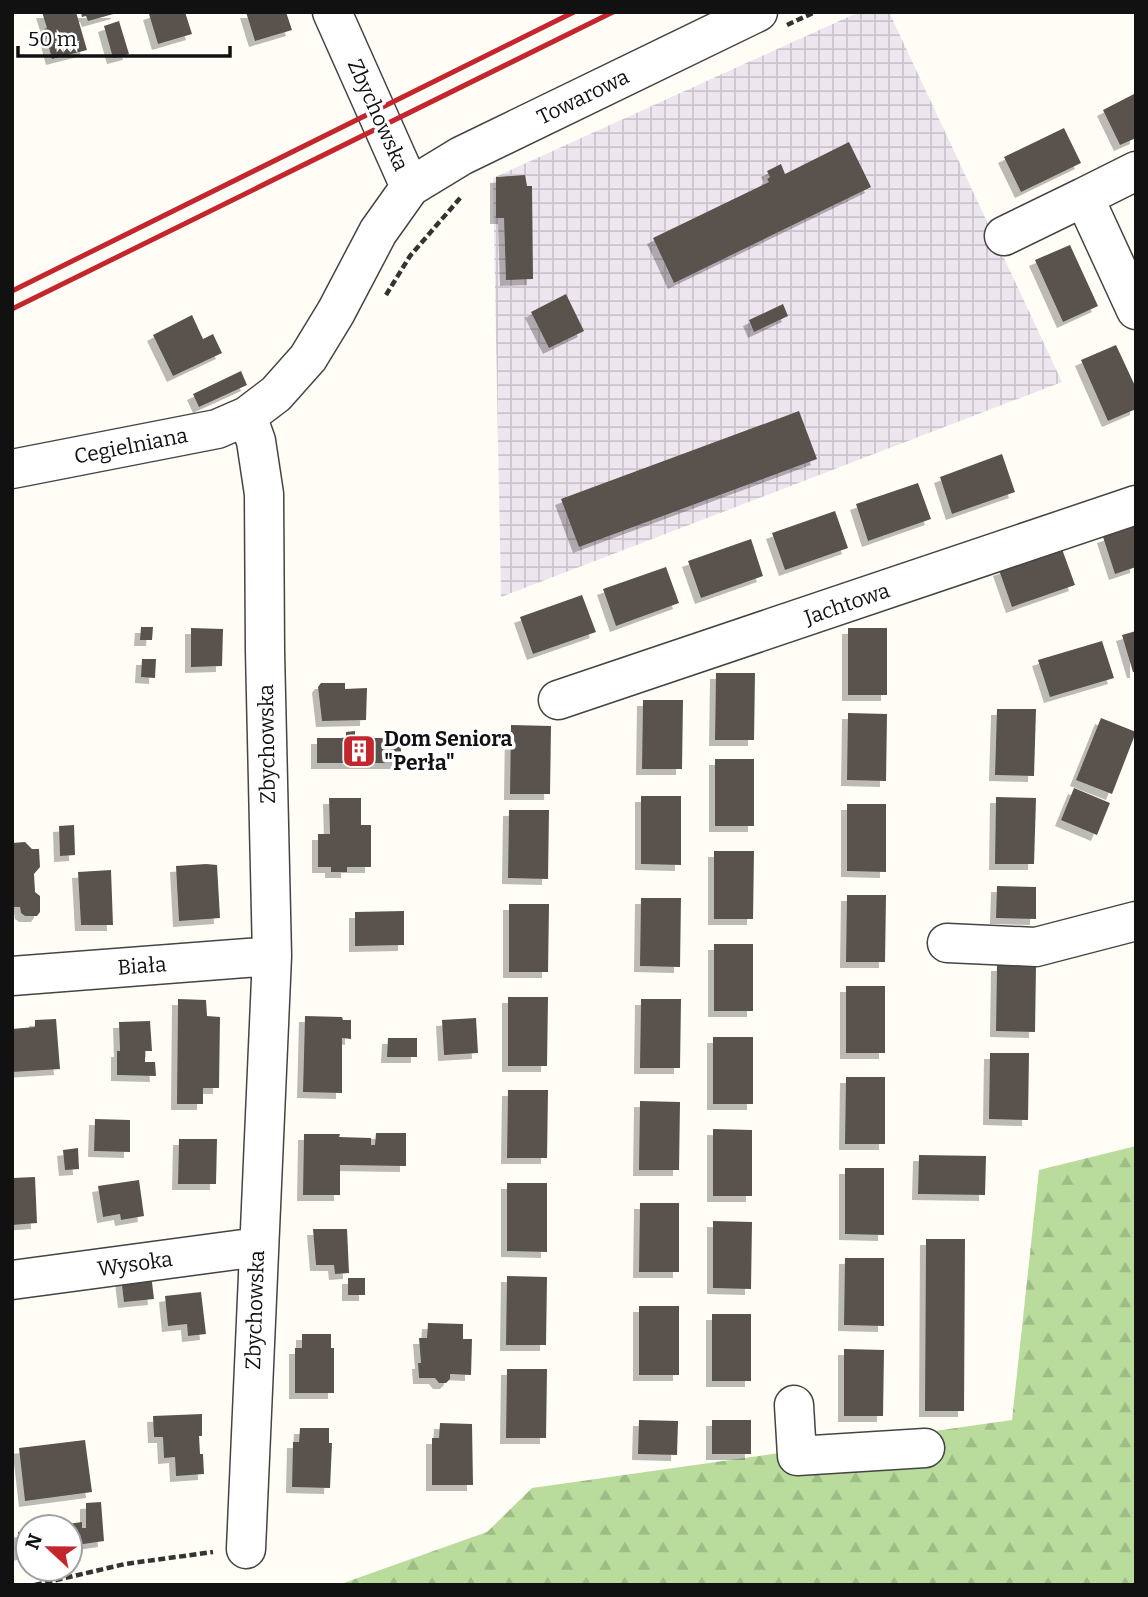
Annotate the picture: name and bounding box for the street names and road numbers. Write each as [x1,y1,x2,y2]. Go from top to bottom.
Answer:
street label: Zbychowska [342,55,414,175]
street label: Towarowa [533,63,634,130]
street label: Cegielniana [72,422,191,470]
street label: Jachtowa [800,577,893,631]
street label: Zbychowska [253,683,281,804]
street label: Biała [117,951,168,981]
street label: Wysoka [96,1246,175,1282]
street label: Zbychowska [240,1249,270,1370]

